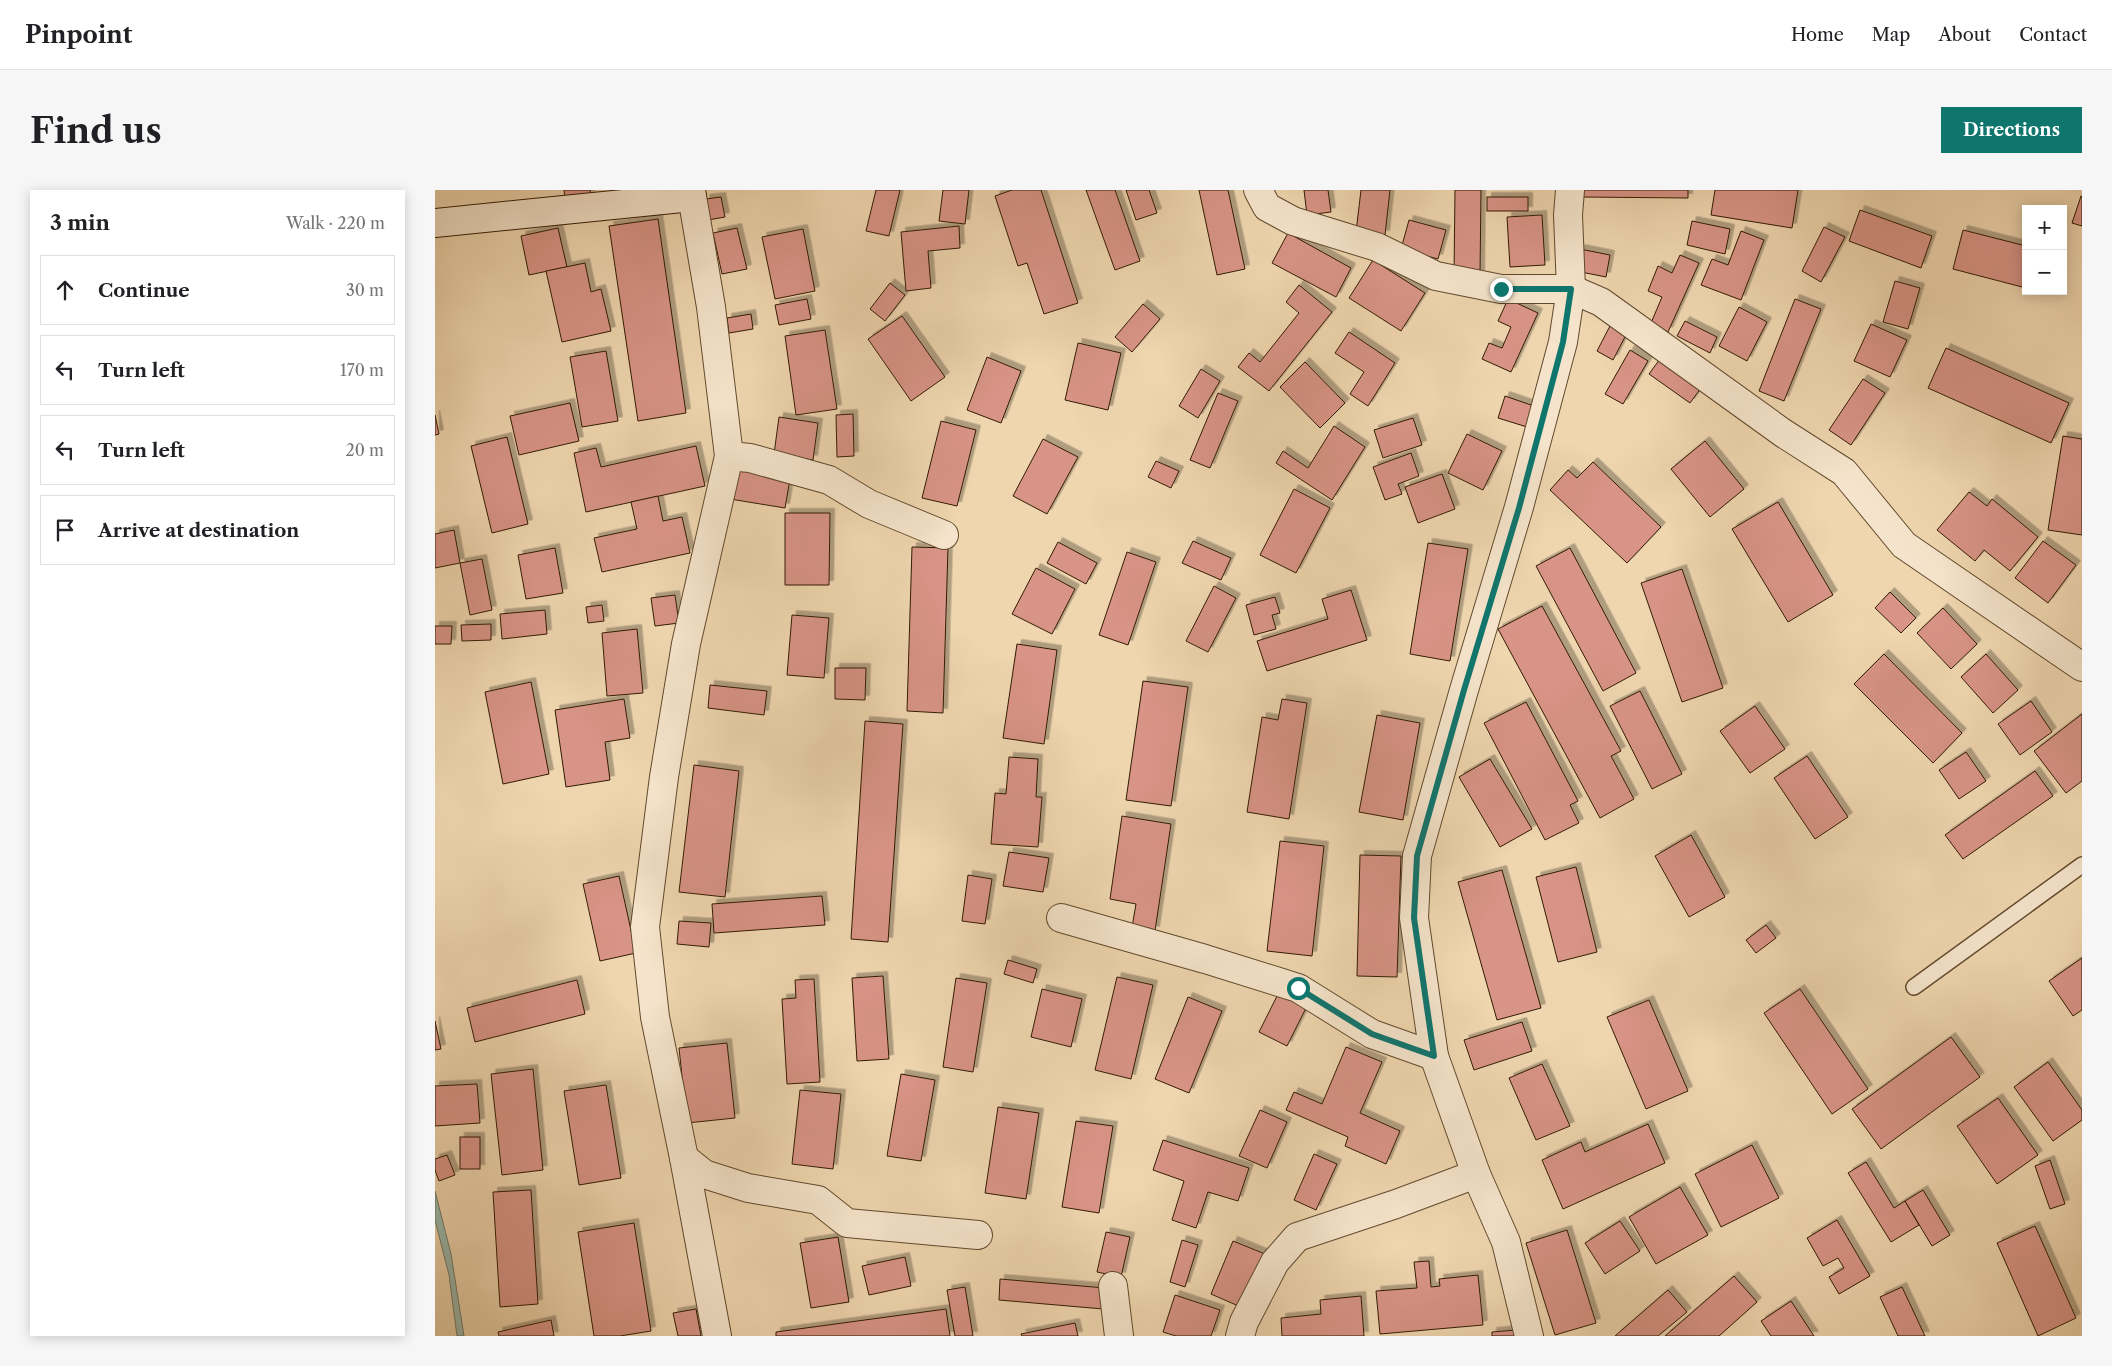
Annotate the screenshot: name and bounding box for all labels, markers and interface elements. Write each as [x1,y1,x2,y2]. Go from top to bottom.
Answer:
text: Pinpoint [25,20,132,49]
text: Home [1791,24,1844,46]
text: Map [1872,24,1910,46]
text: About [1938,24,1991,46]
text: Contact [2019,24,2087,46]
button: Directions [1941,107,2082,153]
text: Find us [30,109,162,152]
map controls [2022,205,2067,295]
button: + [2022,205,2067,250]
text: 3 min [50,210,110,235]
text: Walk · 220 m [286,213,385,233]
button: − [2022,250,2067,295]
icon: ahead [51,276,79,304]
route end [1490,278,1513,301]
text: Continue [98,279,190,302]
text: 30 m [346,280,384,300]
icon: left [51,356,79,384]
text: Turn left [98,359,185,382]
text: 170 m [340,360,384,380]
icon: left [51,436,79,464]
text: Turn left [98,439,185,462]
text: 20 m [345,440,384,460]
icon: arrive [51,516,79,544]
text: Arrive at destination [98,519,299,542]
route start [1287,977,1310,1000]

